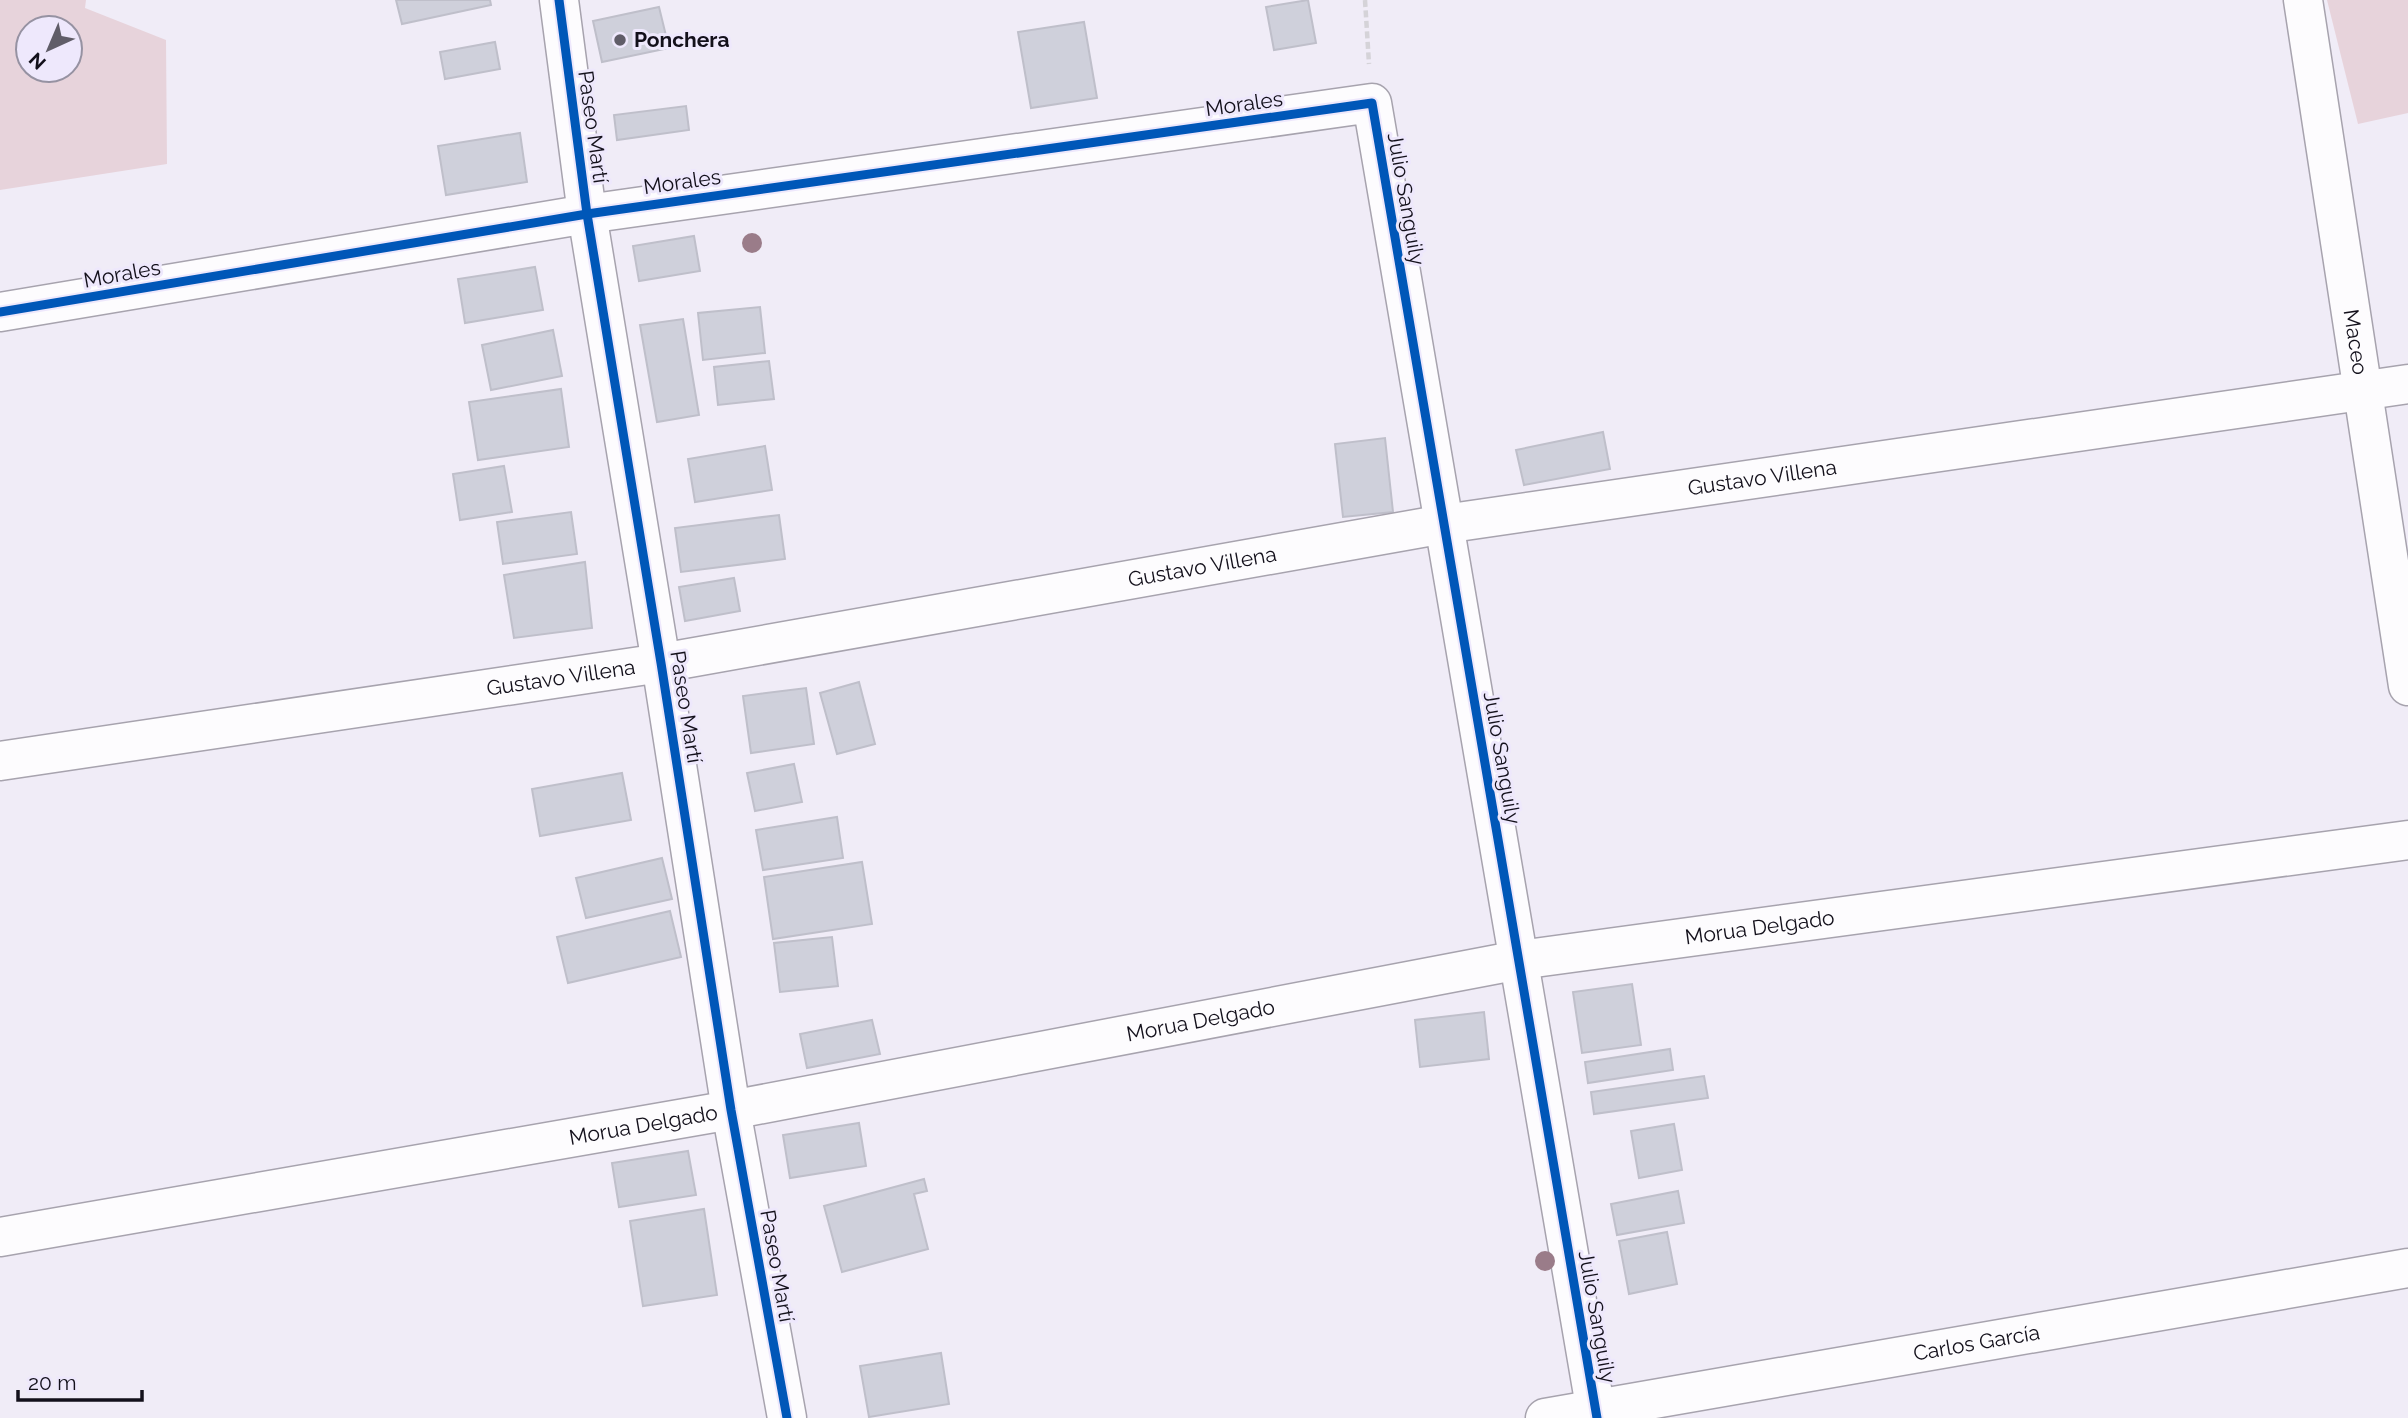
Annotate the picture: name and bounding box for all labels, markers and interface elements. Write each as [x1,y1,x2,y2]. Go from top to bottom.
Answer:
north arrow [14,14,84,84]
place label: Ponchera [634,27,730,52]
marker: Ponchera [612,32,628,48]
text: N [24,48,50,74]
street label: Paseo Martí [573,69,614,185]
street label: Morales [1204,86,1284,121]
street label: Julio Sanguily [1383,131,1430,267]
street label: Morales [642,164,722,199]
street label: Morales [81,254,162,293]
street label: Maceo [2338,307,2373,376]
street label: Gustavo Villena [1686,454,1838,500]
street label: Gustavo Villena [1126,541,1278,592]
street label: Paseo Martí [665,649,708,765]
street label: Gustavo Villena [485,654,637,701]
street label: Julio Sanguily [1479,690,1526,826]
street label: Morua Delgado [1683,905,1836,949]
street label: Morua Delgado [1124,994,1277,1046]
street label: Morua Delgado [567,1100,720,1150]
street label: Paseo Martí [755,1208,800,1324]
street label: Julio Sanguily [1574,1249,1621,1385]
street label: Carlos García [1911,1319,2042,1366]
scale bar [18,1358,142,1402]
text: 20 m [28,1370,76,1395]

